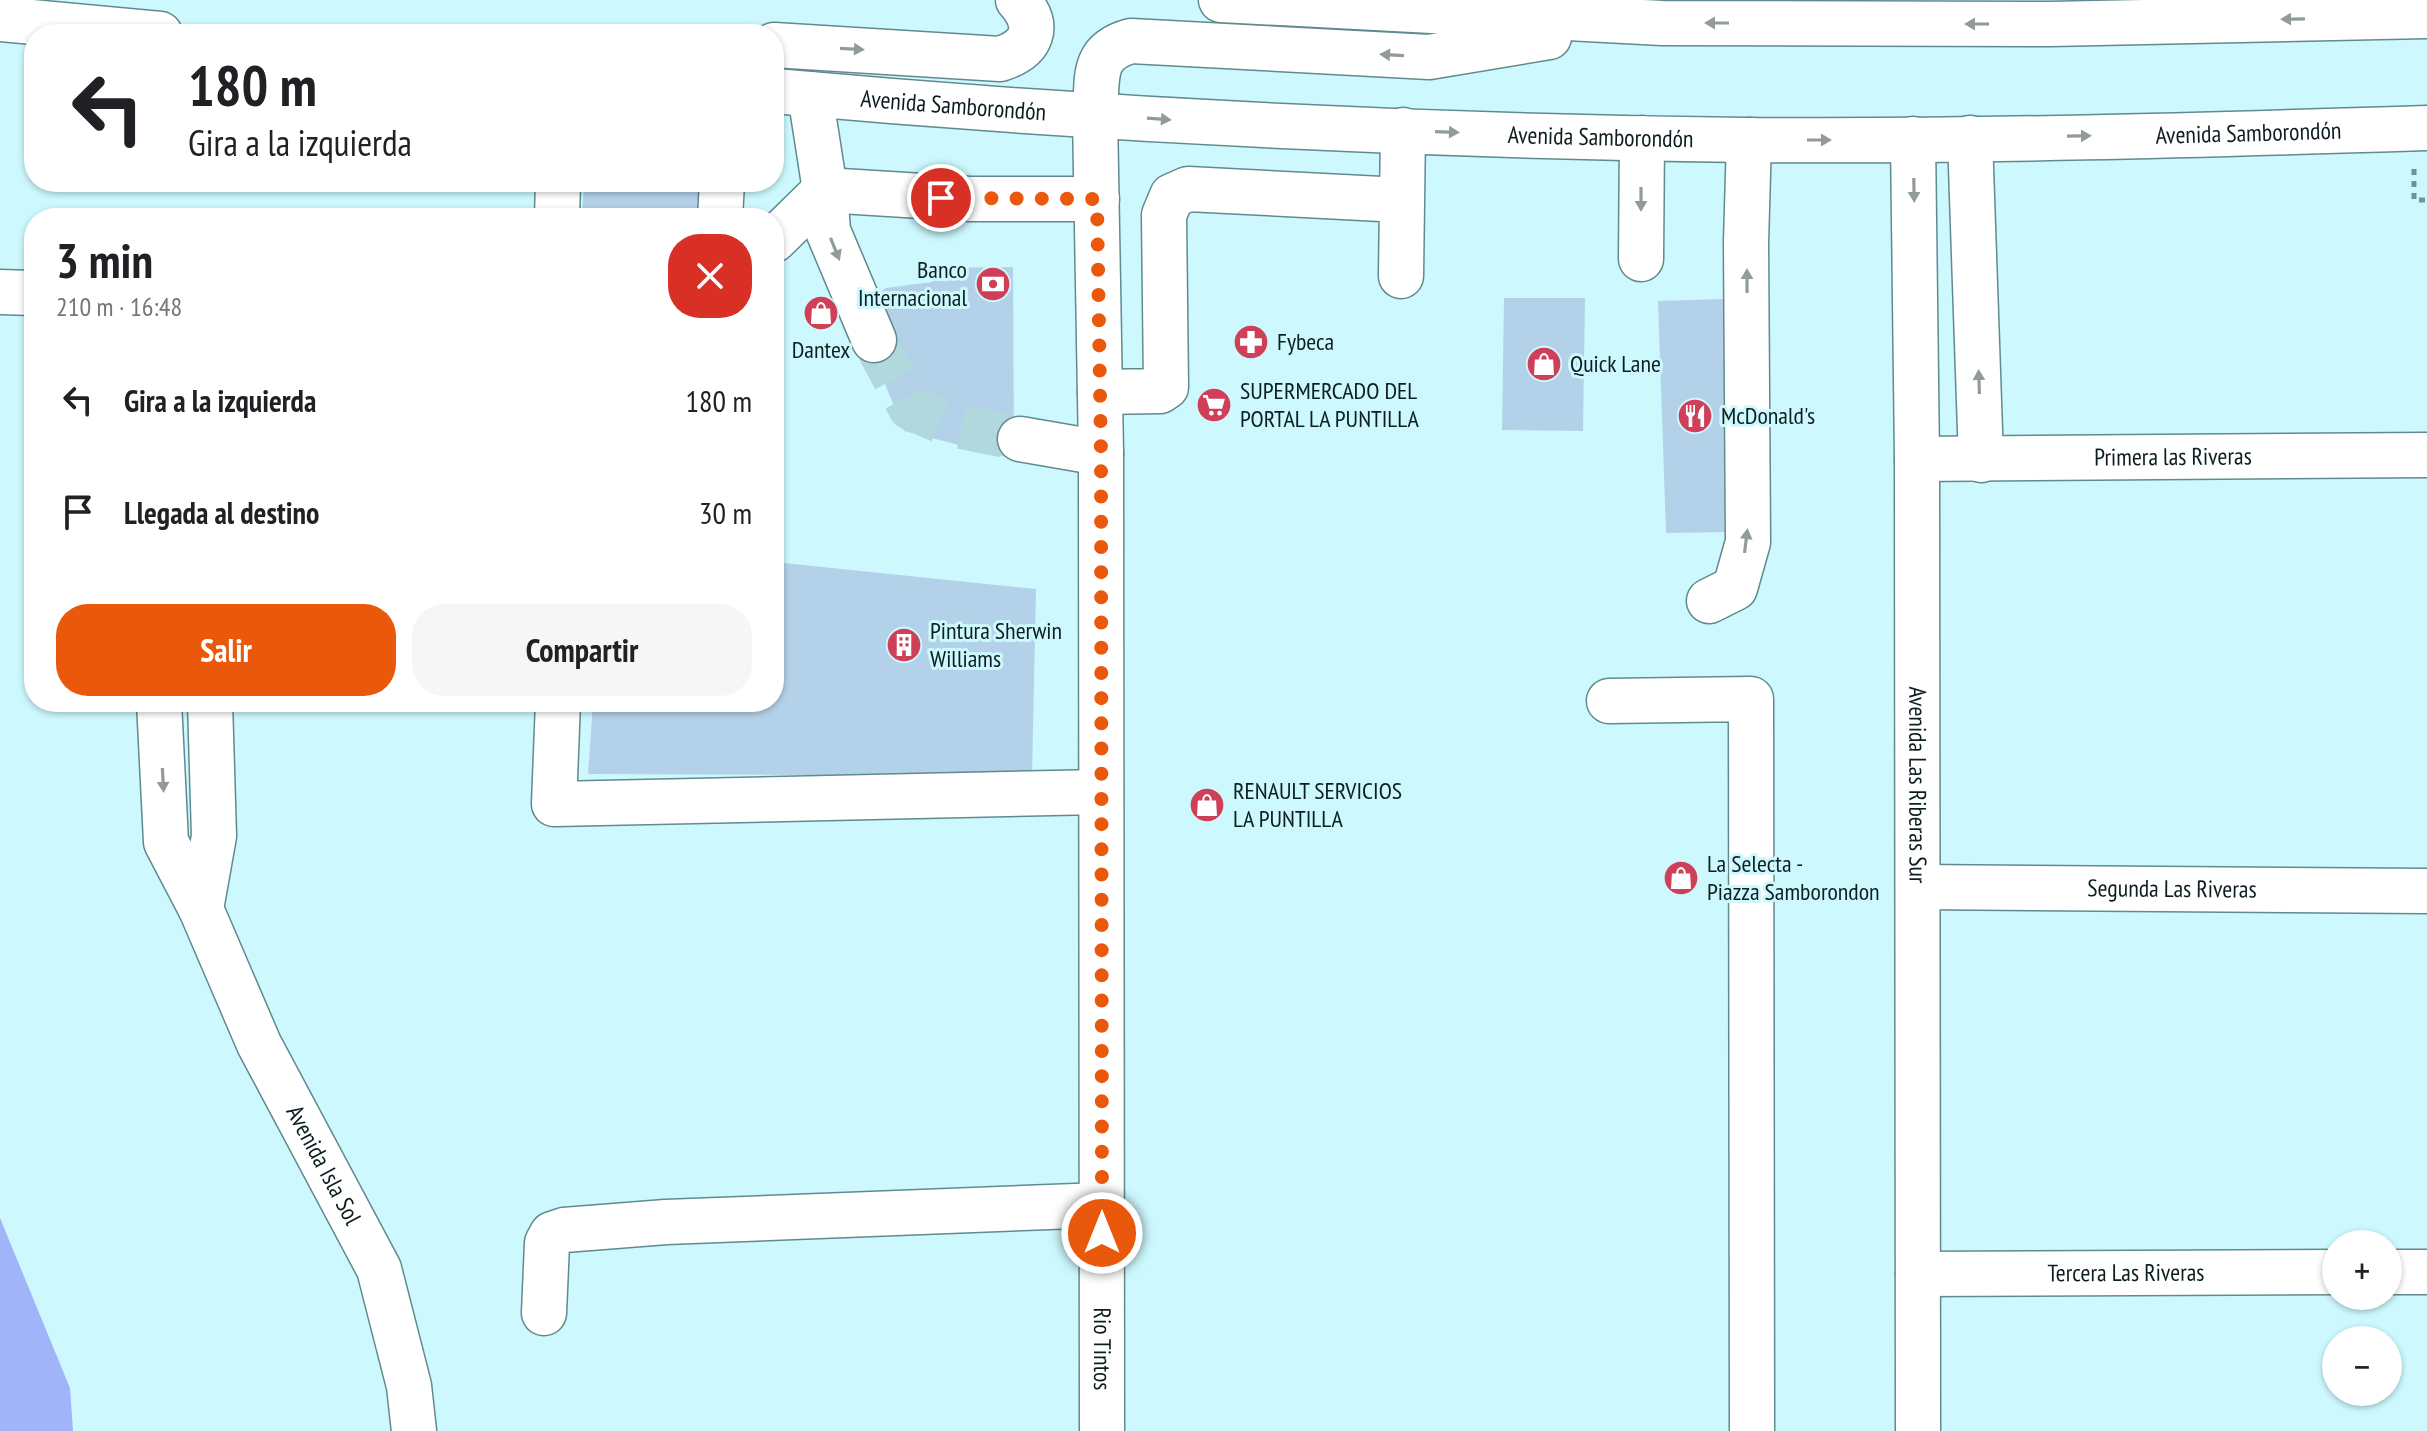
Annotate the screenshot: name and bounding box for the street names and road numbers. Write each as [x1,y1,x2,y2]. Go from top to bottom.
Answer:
street label: Avenida Samborondón [859,83,1047,127]
street label: Avenida Samborondón [2155,115,2342,151]
street label: Avenida Samborondón [1507,119,1694,154]
street label: Primera las Riveras [2094,440,2252,473]
street label: Avenida Las Riberas Sur [1902,686,1933,884]
street label: Segunda Las Riveras [2087,872,2257,905]
street label: Avenida Isla Sol [280,1100,369,1230]
street label: Tercera Las Riveras [2047,1257,2204,1288]
street label: Rio Tintos [1087,1307,1118,1390]

